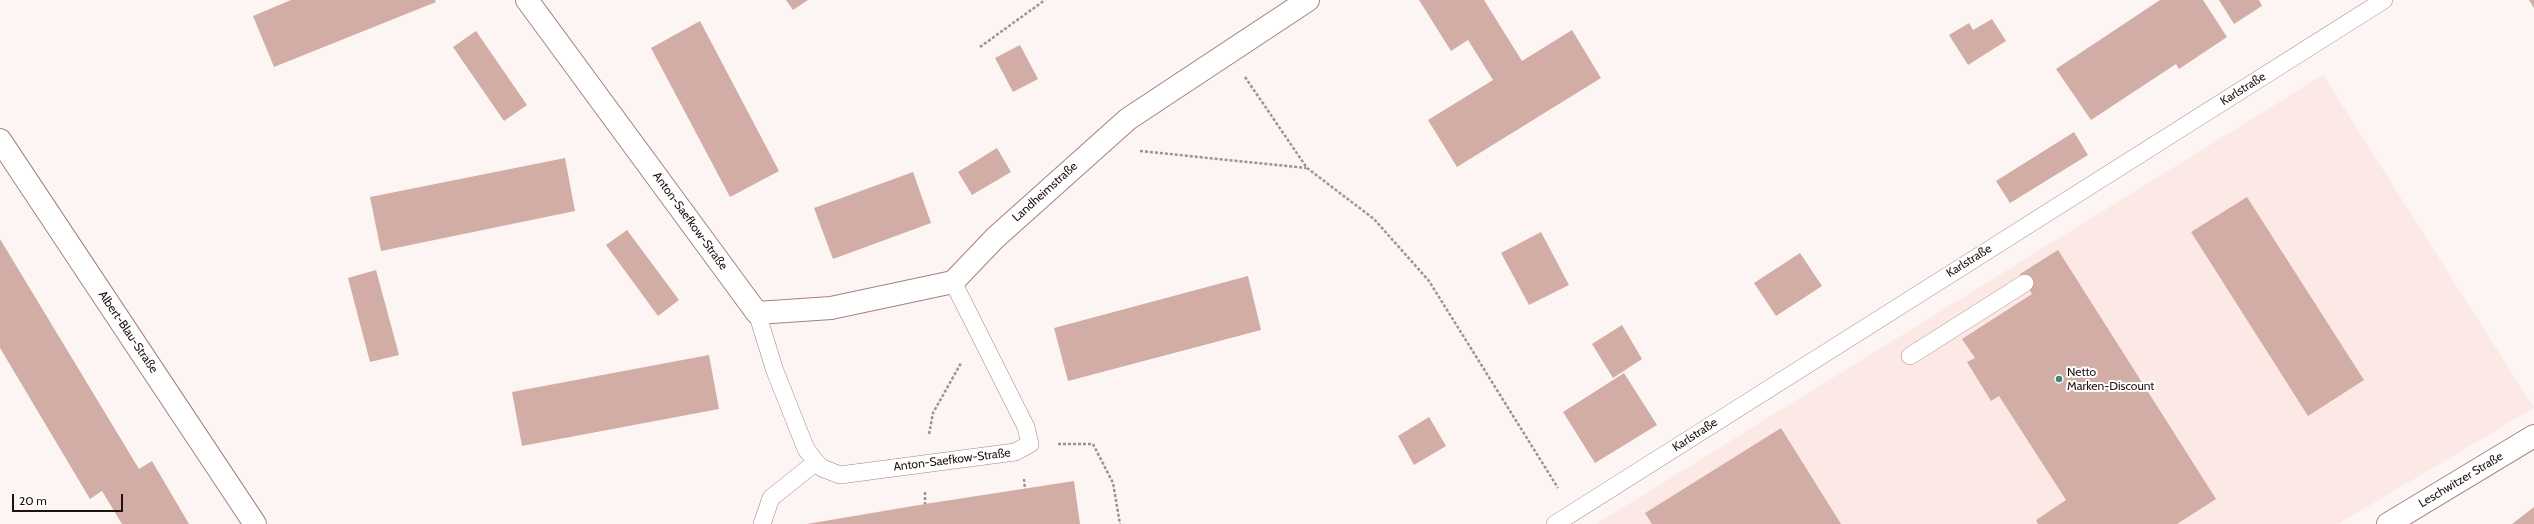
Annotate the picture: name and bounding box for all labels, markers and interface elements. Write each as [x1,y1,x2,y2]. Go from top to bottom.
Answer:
street label: Karlstraße [2218,69,2268,109]
street label: Landheimstraße [1010,159,1080,225]
street label: Anton-Saefkow-Straße [650,169,730,273]
street label: Karlstraße [1944,241,1994,281]
street label: Albert-Blau-Straße [95,288,161,376]
place label: Netto Marken-Discount [2067,365,2154,393]
marker: Netto Marken-Discount [2054,374,2064,384]
street label: Karlstraße [1670,415,1720,455]
street label: Anton-Saefkow-Straße [893,446,1011,474]
street label: Leschwitzer Straße [2416,449,2506,511]
scale bar [14,486,125,512]
text: 20 m [19,493,47,508]

